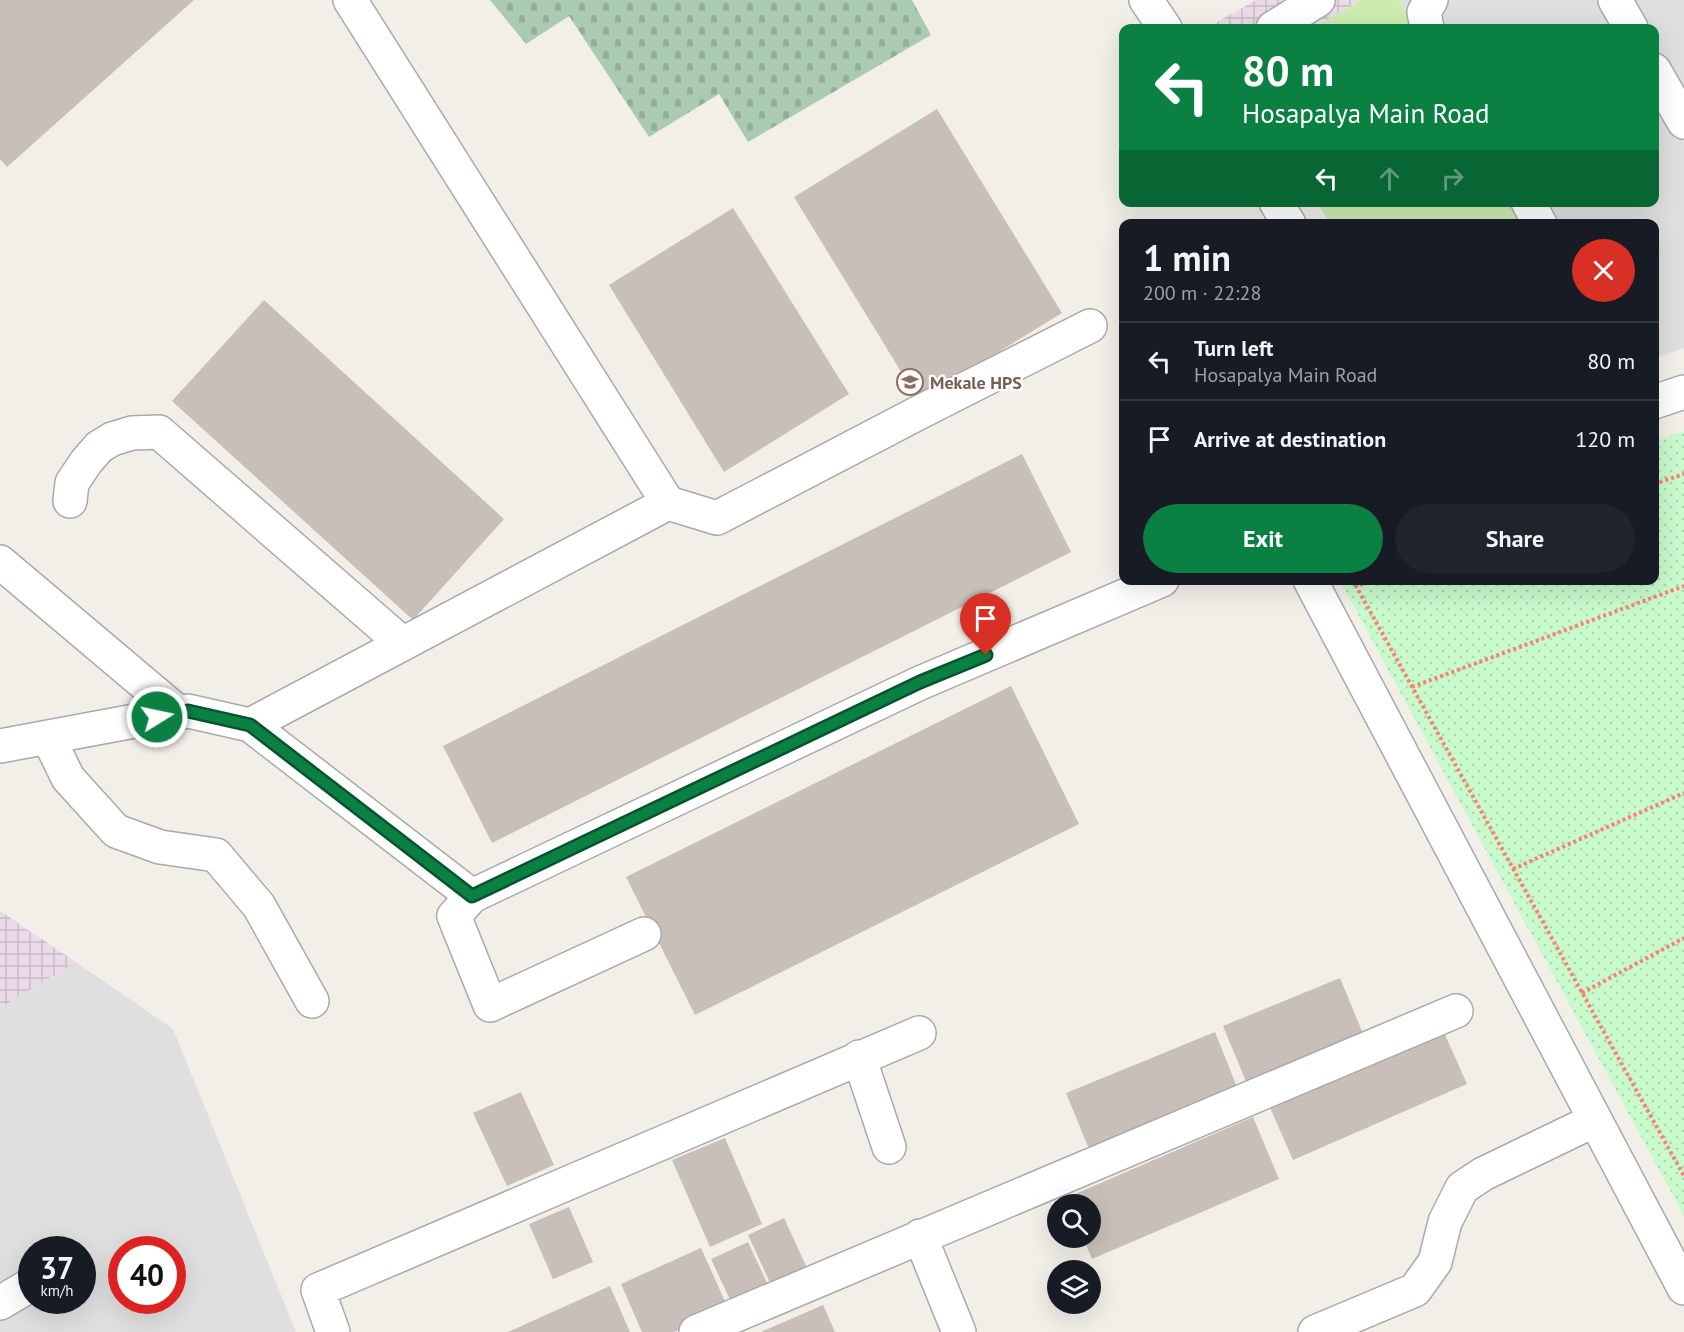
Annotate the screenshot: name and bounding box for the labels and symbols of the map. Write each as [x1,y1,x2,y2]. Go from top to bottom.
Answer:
school or university icon: Mekale HPS [895,367,925,397]
place label: Mekale HPS [930,371,1022,394]
pin [960,593,1011,655]
position arrow [125,685,189,749]
speed limit sign: 40 [108,1236,186,1314]

